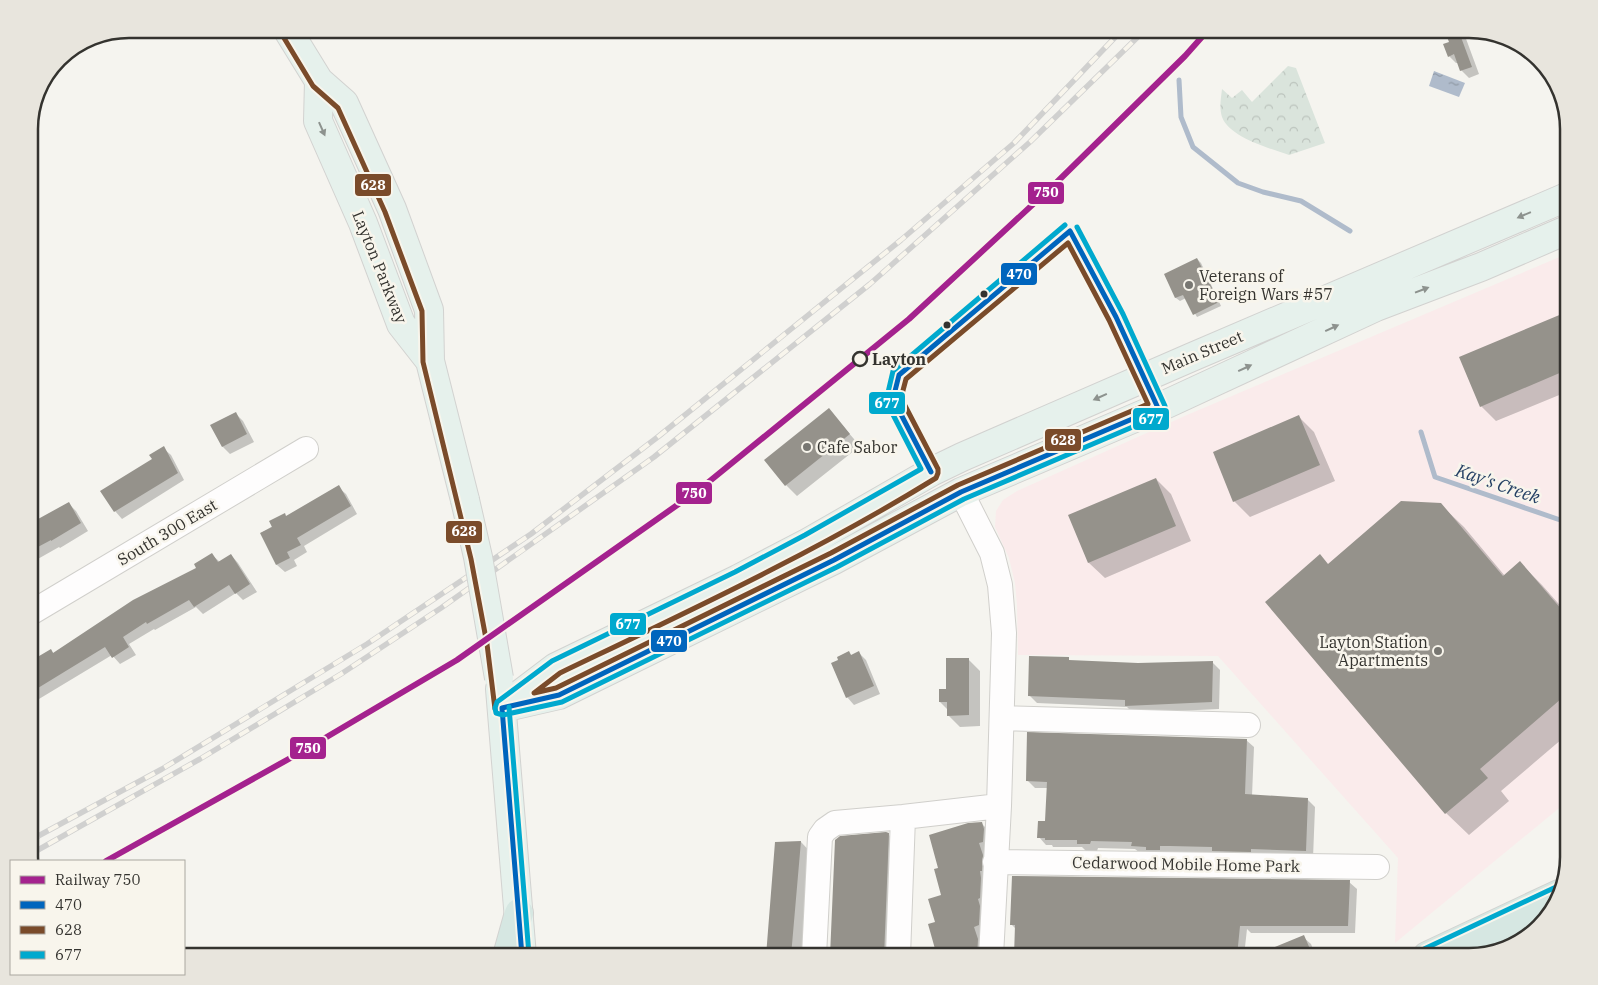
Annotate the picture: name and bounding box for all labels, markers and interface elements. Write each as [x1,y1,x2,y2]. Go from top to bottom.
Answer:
one-way arrow [319,122,327,136]
line badge: 628 [354,173,392,197]
text: 628 [360,176,386,194]
line badge: 750 [1027,181,1065,205]
text: 750 [1033,183,1059,201]
street label: Layton Parkway [348,208,412,327]
one-way arrow [1516,211,1531,219]
line badge: 470 [1000,262,1038,286]
text: 470 [1006,265,1032,283]
place label: Veterans of Foreign Wars #57 [1199,266,1333,304]
marker: Veterans of Foreign Wars #57 [1183,279,1195,291]
one-way arrow [1414,286,1429,293]
unlabelled marker [979,289,989,299]
unlabelled marker [942,320,952,330]
one-way arrow [1325,324,1339,332]
street label: Main Street [1158,326,1246,378]
place label: Layton [872,349,926,369]
marker: Layton [852,351,868,367]
one-way arrow [1237,364,1252,373]
line badge: 677 [868,391,906,415]
one-way arrow [1093,393,1107,401]
text: 677 [874,394,900,412]
line badge: 677 [1132,407,1170,431]
text: 677 [1138,410,1164,428]
line badge: 628 [1044,428,1082,452]
text: 628 [1050,431,1076,449]
place label: Cafe Sabor [817,437,897,457]
marker: Cafe Sabor [801,441,813,453]
water label: Kay's Creek [1452,458,1544,509]
line badge: 750 [675,481,713,505]
text: 750 [681,484,707,502]
street label: South 300 East [114,494,221,570]
line badge: 628 [445,520,483,544]
text: 628 [451,522,477,540]
line badge: 677 [609,612,647,636]
text: 677 [615,615,641,633]
line badge: 470 [650,629,688,653]
text: 470 [656,632,682,650]
place label: Layton Station Apartments [1319,632,1428,670]
marker: Layton Station Apartments [1432,645,1444,657]
line badge: 750 [289,736,327,760]
text: 750 [295,739,321,757]
street label: Cedarwood Mobile Home Park [1072,852,1301,876]
legend [10,860,185,975]
text: Railway 750 [55,870,141,889]
text: 470 [55,895,82,914]
text: 628 [55,920,82,939]
text: 677 [55,945,82,964]

